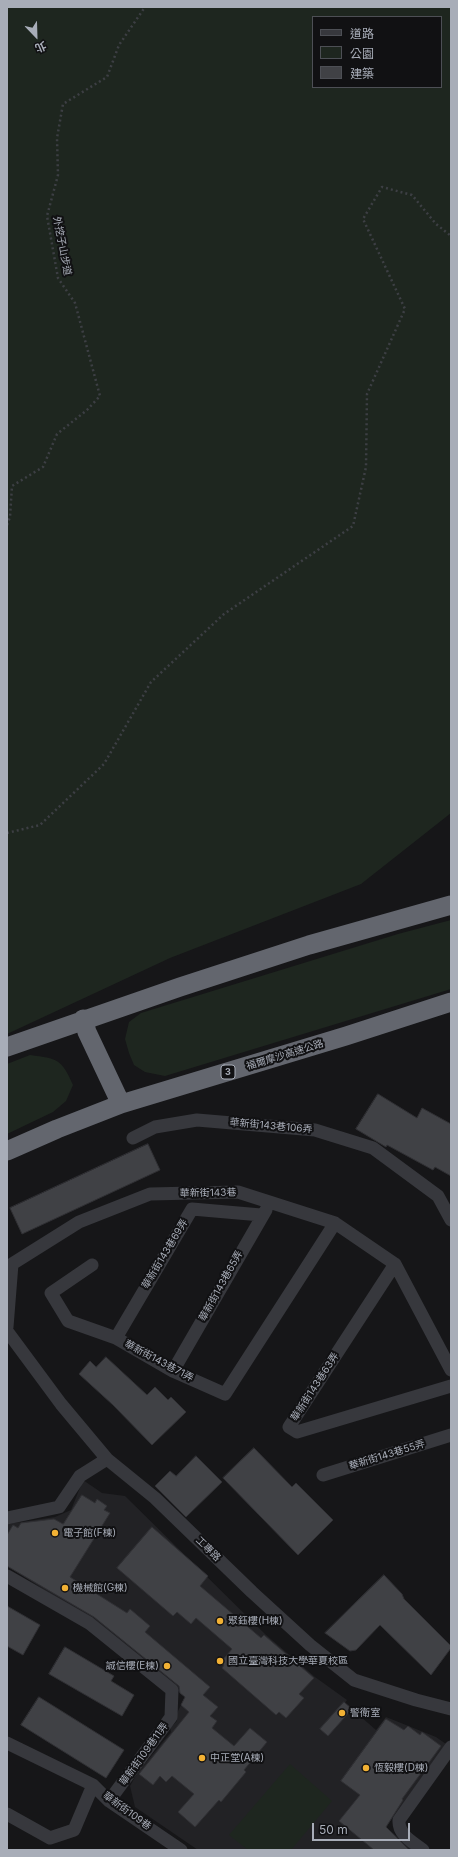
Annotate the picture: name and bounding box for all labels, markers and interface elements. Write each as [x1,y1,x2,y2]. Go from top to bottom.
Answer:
north arrow [16,16,56,56]
legend [312,16,442,88]
text: 道路 [350,26,374,41]
text: 北 [33,38,48,56]
text: 公園 [350,46,374,61]
text: 建築 [350,66,374,81]
street label: 外挖子山步道 [50,215,74,277]
street label: 福爾摩沙高速公路 [245,1038,325,1072]
road number: 3 [221,1065,235,1079]
street label: 華新街143巷106弄 [229,1116,313,1136]
street label: 華新街143巷 [180,1187,236,1199]
street label: 華新街143巷69弄 [139,1217,191,1291]
street label: 華新街143巷65弄 [197,1249,245,1323]
street label: 華新街143巷71弄 [122,1338,196,1384]
street label: 華新街143巷63弄 [288,1351,342,1423]
street label: 華新街143巷55弄 [348,1438,426,1472]
place label: 電子館(F棟) [63,1527,116,1539]
marker: 電子館(F棟) [50,1528,60,1538]
street label: 工專路 [193,1534,223,1564]
place label: 機械館(G棟) [73,1582,128,1594]
marker: 機械館(G棟) [60,1583,70,1593]
place label: 聚鈺樓(H棟) [228,1615,283,1627]
marker: 聚鈺樓(H棟) [215,1616,225,1626]
place label: 國立臺灣科技大學華夏校區 [228,1655,348,1667]
marker: 國立臺灣科技大學華夏校區 [215,1656,225,1666]
place label: 誠信樓(E棟) [106,1660,159,1672]
marker: 誠信樓(E棟) [162,1661,172,1671]
place label: 警衛室 [350,1707,380,1719]
marker: 警衛室 [337,1708,347,1718]
street label: 華新街109巷11弄 [117,1720,171,1788]
place label: 中正堂(A棟) [210,1752,264,1764]
marker: 中正堂(A棟) [197,1753,207,1763]
place label: 恆毅樓(D棟) [374,1762,429,1774]
marker: 恆毅樓(D棟) [361,1763,371,1773]
street label: 華新街109巷 [101,1790,153,1832]
scale bar [314,1815,412,1841]
text: 50 m [319,1822,348,1837]

